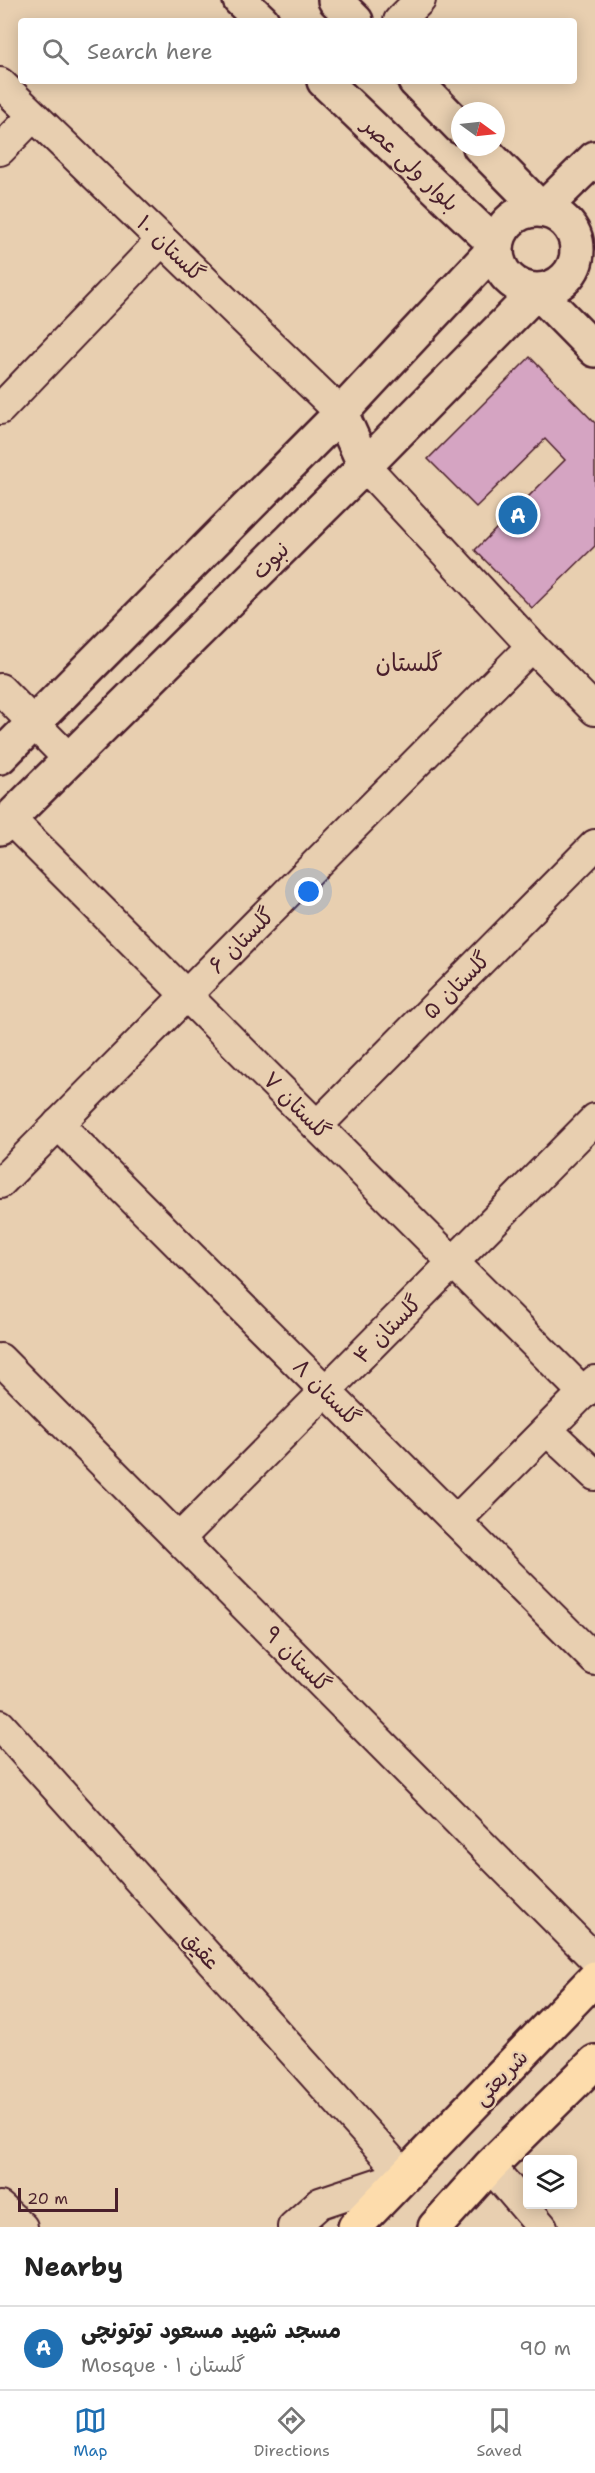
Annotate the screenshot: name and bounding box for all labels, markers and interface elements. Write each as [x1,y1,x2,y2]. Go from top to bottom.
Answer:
search box [18,18,577,84]
icon: search [39,35,72,68]
text: Search here [87,37,213,66]
north arrow [451,102,505,156]
street label: بلوار ولی عصر [355,109,465,218]
street label: گلستان ۱۰ [130,209,211,288]
pin: A [498,492,538,538]
street label: نبوت [245,535,296,586]
district label: گلستان [375,647,443,679]
your location [294,877,323,906]
street label: گلستان ۶ [202,901,281,980]
street label: گلستان ۵ [416,945,496,1025]
street label: گلستان ۷ [256,1065,337,1146]
street label: گلستان ۴ [347,1289,428,1370]
street label: گلستان ۸ [287,1352,367,1432]
street label: گلستان ۹ [258,1620,337,1699]
street label: عقیق [176,1925,227,1976]
street label: شریعتی [466,2043,534,2112]
map controls [523,2155,577,2209]
button: layers [523,2155,577,2209]
scale bar [18,2185,118,2212]
text: 20 m [27,2188,68,2209]
text: Nearby [24,2249,123,2284]
text: مسجد شهید مسعود توتونچی [81,2316,341,2345]
text: A [36,2335,51,2361]
text: 90 m [519,2335,571,2361]
text: Mosque · گلستان ۱ [81,2352,245,2378]
tab: Map [73,2404,107,2461]
tab: Directions [254,2404,330,2461]
tab: Saved [476,2404,522,2461]

